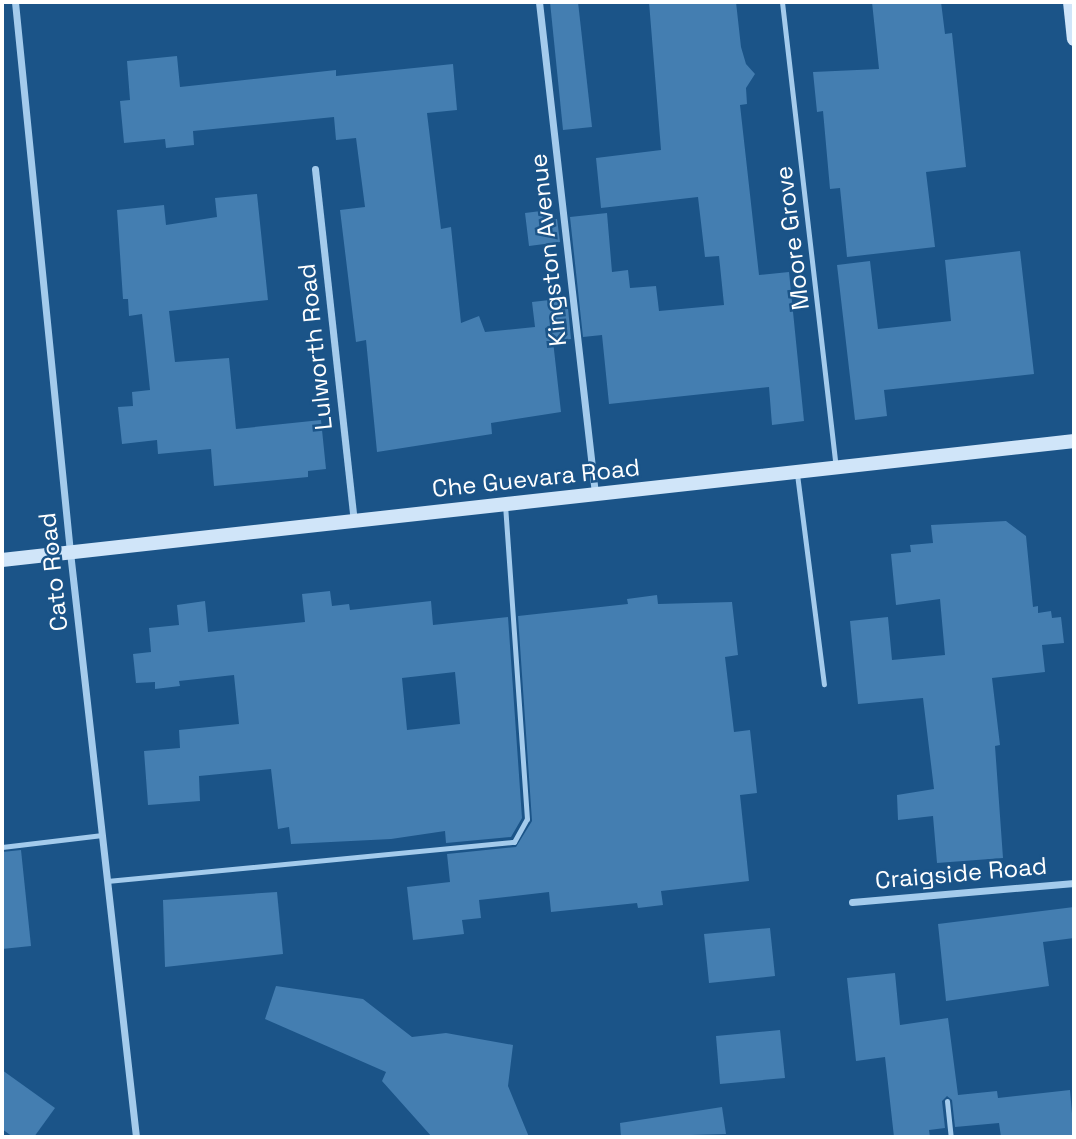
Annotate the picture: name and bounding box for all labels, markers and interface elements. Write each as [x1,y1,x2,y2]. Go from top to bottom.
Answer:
street label: Kingston Avenue [524,152,572,348]
street label: Moore Grove [769,164,815,312]
street label: Lulworth Road [292,262,338,432]
street label: Che Guevara Road [431,453,641,503]
street label: Cato Road [32,511,74,633]
street label: Craigside Road [874,851,1048,895]

